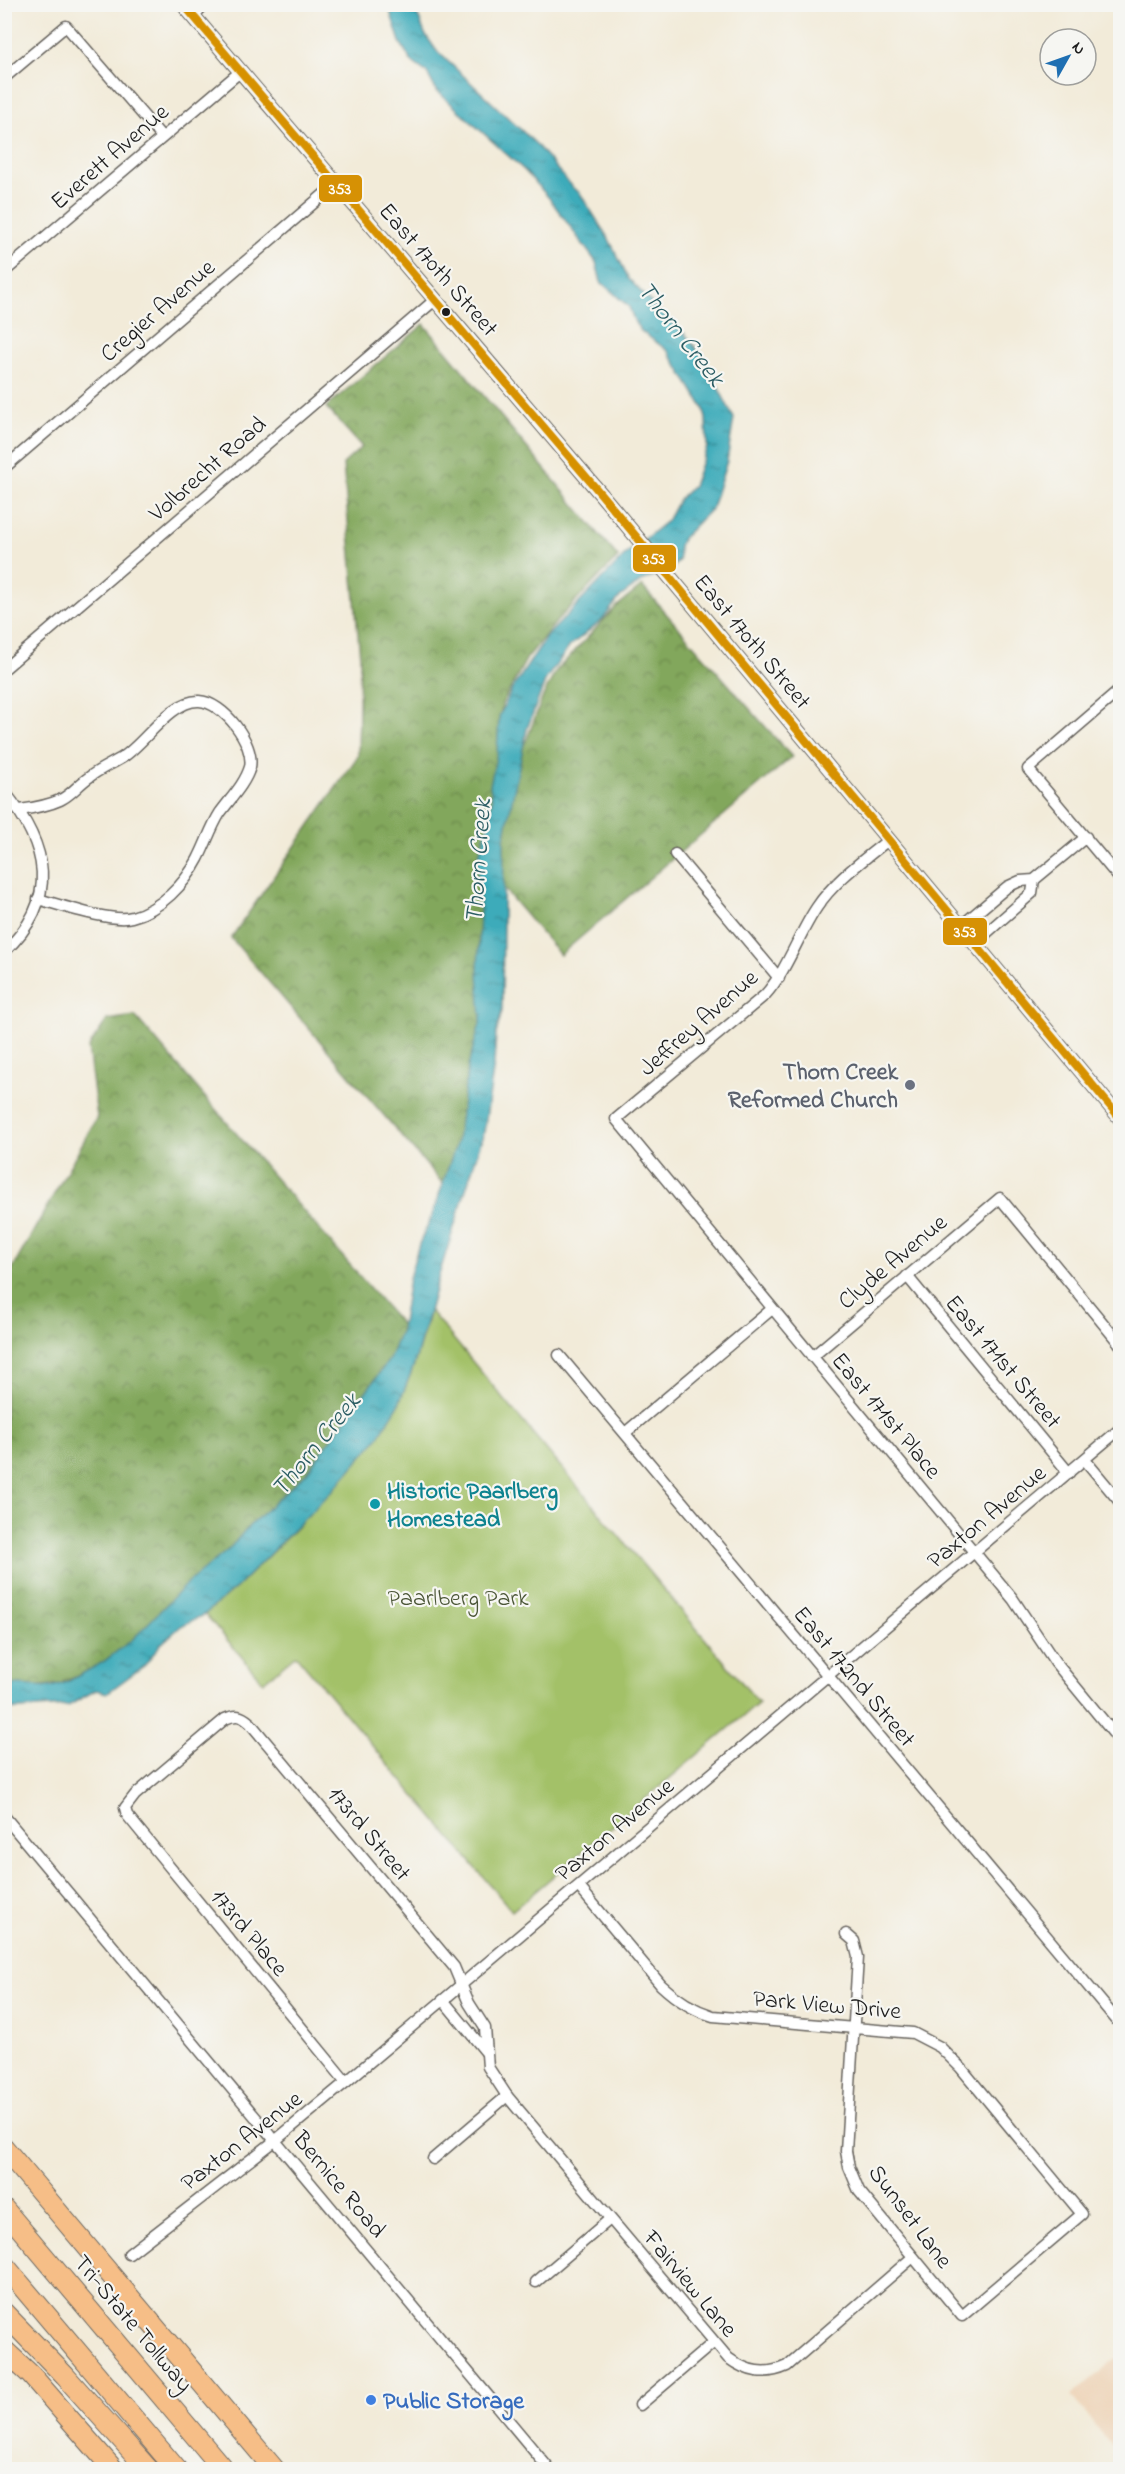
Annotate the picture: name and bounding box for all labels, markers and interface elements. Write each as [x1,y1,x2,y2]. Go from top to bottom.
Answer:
north arrow [1038,27,1098,87]
text: N [1065,37,1091,61]
street label: Everett Avenue [44,96,178,219]
line badge: 353 [318,174,363,203]
text: 353 [328,178,352,202]
street label: East 170th Street [369,196,505,345]
street label: Cregier Avenue [93,252,224,372]
water label: Thorn Creek [626,274,734,397]
unlabelled marker [440,306,452,318]
street label: Volbrecht Road [141,408,276,532]
line badge: 353 [632,544,677,573]
text: 353 [642,548,666,572]
street label: East 170th Street [684,567,818,718]
water label: Thorn Creek [457,796,503,925]
line badge: 353 [942,917,988,946]
text: 353 [953,921,977,945]
street label: Jeffrey Avenue [632,962,768,1086]
place label: Thorn Creek Reformed Church [728,1056,898,1119]
marker: Thorn Creek Reformed Church [903,1078,917,1092]
street label: Clyde Avenue [831,1207,957,1320]
street label: East 171st Street [935,1288,1069,1437]
street label: East 171st Place [822,1346,949,1488]
water label: Thorn Creek [263,1384,372,1506]
street label: Paxton Avenue [920,1457,1055,1578]
place label: Historic Paarlberg Homestead [387,1475,558,1538]
marker: Historic Paarlberg Homestead [368,1497,382,1511]
park label: Paarlberg Park [388,1582,529,1617]
street label: East 172nd Street [783,1599,923,1756]
street label: Paxton Avenue [548,1770,683,1891]
street label: 173rd Street [318,1779,418,1890]
street label: 173rd Place [201,1882,295,1985]
street label: Park View Drive [751,1983,903,2030]
street label: Paxton Avenue [174,2083,311,2201]
street label: Bernice Road [282,2124,394,2247]
street label: Sunset Lane [858,2158,960,2277]
street label: Fairview Lane [633,2223,745,2346]
street label: Tri-State Tollway [63,2248,200,2402]
place label: Public Storage [383,2385,525,2421]
marker: Public Storage [364,2393,378,2407]

